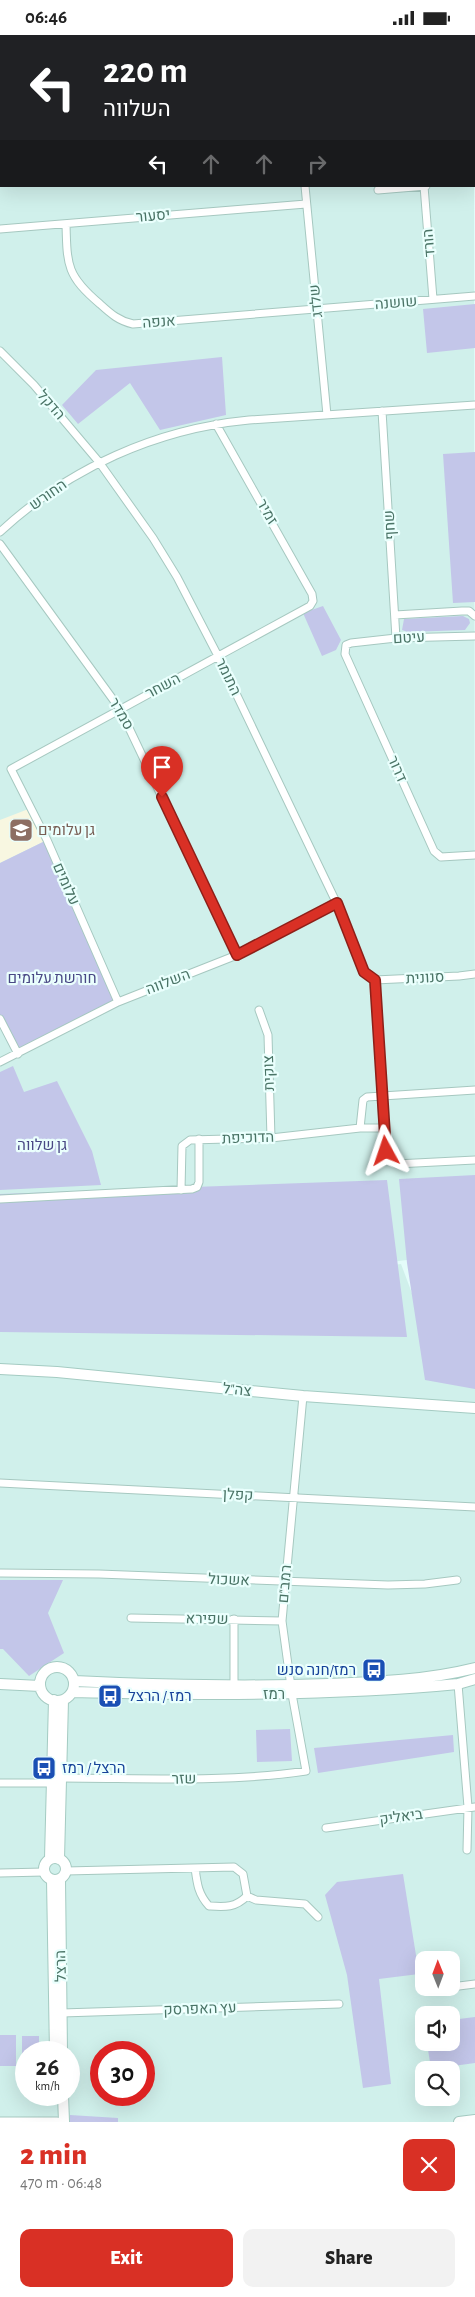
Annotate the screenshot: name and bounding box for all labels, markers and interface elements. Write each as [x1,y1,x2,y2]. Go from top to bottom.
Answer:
text: 06:46 [25,8,67,27]
text: 220 m [103,54,188,89]
icon: left [20,55,85,120]
text: השלווה [103,98,171,120]
icon: left [144,150,172,178]
icon: ahead [197,150,225,178]
icon: ahead [250,150,278,178]
icon: right [303,150,331,178]
street label: יסעור [135,207,171,225]
street label: הורד [420,228,438,258]
street label: שלדג [307,284,325,318]
street label: שושנה [374,294,418,312]
street label: אנפה [142,313,176,331]
street label: הדקל [34,387,68,423]
street label: החורש [27,477,69,513]
street label: זמיר [254,497,280,527]
street label: שחף [382,510,398,540]
street label: עיטם [393,630,425,646]
street label: התומר [213,656,243,698]
street label: השחר [143,671,183,701]
street label: סמדר [106,695,136,733]
pin [141,746,183,797]
icon: arrive [148,753,176,781]
street label: דרור [385,754,409,785]
school or university icon: גן עלומים [8,817,34,843]
place label: גן עלומים [38,823,95,838]
street label: עלומים [50,861,82,907]
street label: השלווה [144,967,192,997]
street label: סנונית [405,969,445,987]
park label: חורשת עלומים [7,971,97,986]
street label: צוקית [261,1055,277,1091]
position arrow [359,1124,411,1176]
street label: הדוכיפת [222,1130,274,1146]
park label: גן שלווה [17,1138,67,1153]
street label: צה"ל [222,1381,252,1399]
street label: קפלן [222,1487,254,1503]
street label: רמב"ם [276,1564,294,1604]
street label: אשכול [208,1572,250,1588]
street label: שפירא [185,1611,229,1627]
bus stop icon: רמז/חנה סנש [361,1657,387,1683]
place label: רמז/חנה סנש [277,1663,356,1678]
bus stop icon: רמז / הרצל [97,1683,123,1709]
street label: רמז [263,1687,285,1702]
place label: רמז / הרצל [128,1689,192,1704]
bus stop icon: הרצל / רמז [31,1755,57,1781]
place label: הרצל / רמז [62,1761,126,1776]
street label: שזר [172,1771,196,1787]
street label: ביאליק [378,1807,424,1827]
street label: הרצל [53,1950,69,1982]
north arrow [415,1951,460,1996]
map controls [415,1951,460,2106]
street label: עץ האפרסק [163,2000,237,2018]
button: sound [415,2006,460,2051]
speed limit sign: 30 [90,2041,155,2106]
text: 26 [36,2055,59,2080]
button: search [415,2061,460,2106]
text: km/h [35,2080,60,2092]
button: close [403,2139,455,2191]
text: 2 min [20,2140,87,2170]
text: 470 m · 06:48 [20,2175,102,2191]
button: Exit [20,2229,233,2287]
button: Share [243,2229,455,2287]

